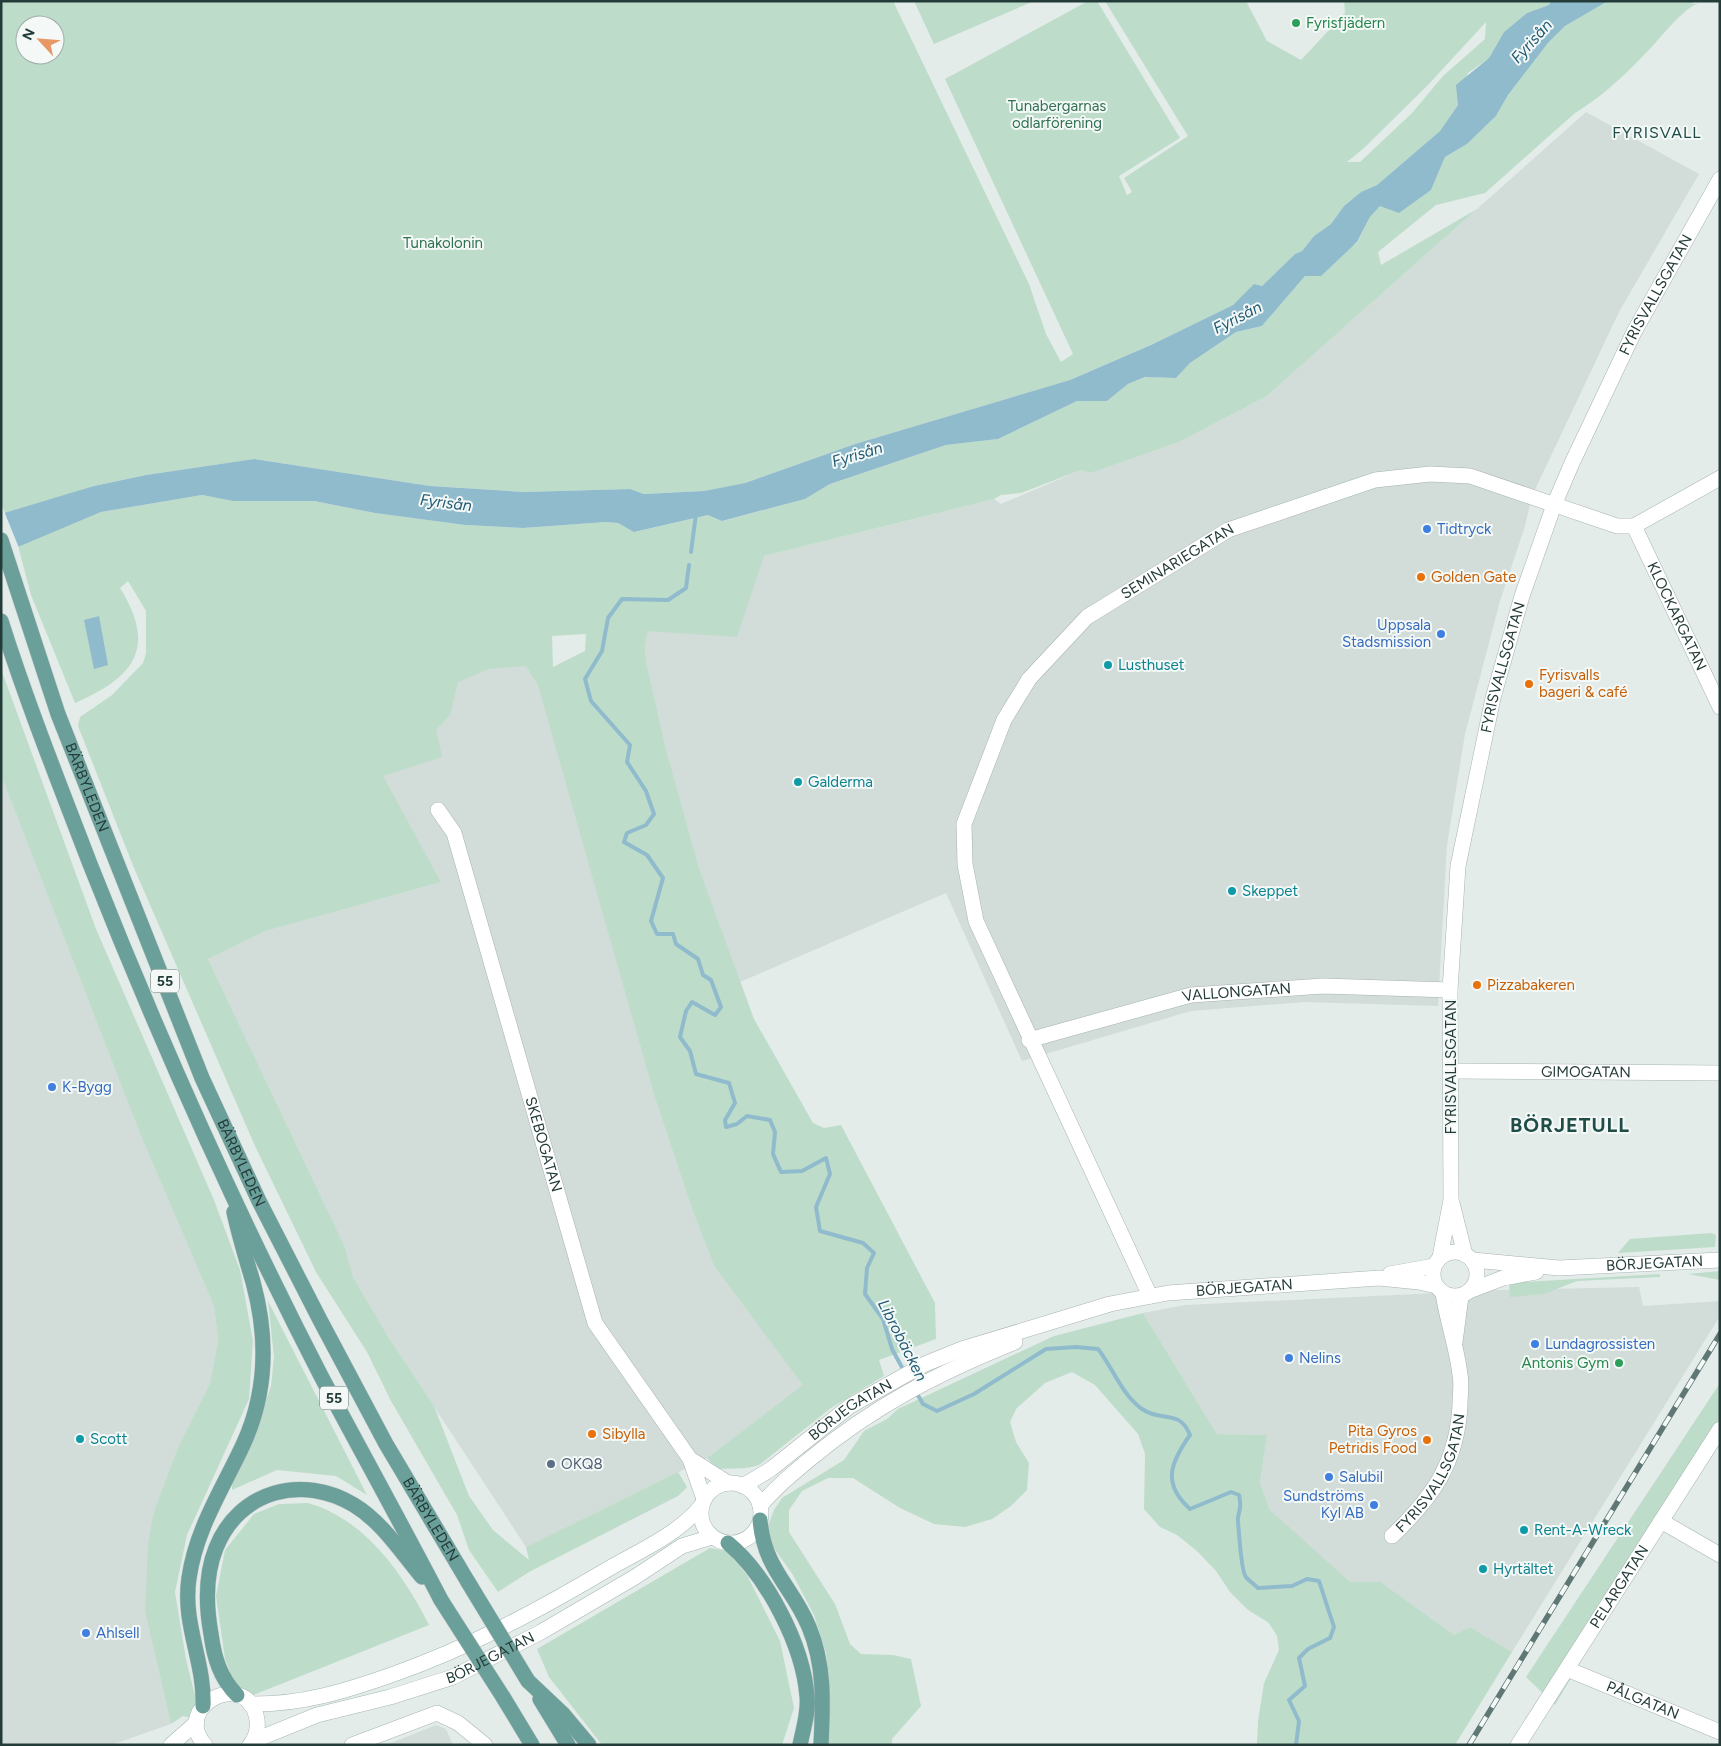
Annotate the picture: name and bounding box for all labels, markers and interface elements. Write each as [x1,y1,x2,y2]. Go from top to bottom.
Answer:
place label: Fyrisfjädern [1306,14,1385,32]
north arrow [15,15,65,65]
water label: Fyrisån [1507,16,1556,67]
marker: Fyrisfjädern [1290,17,1302,29]
text: N [19,26,39,43]
park label: Tunabergarnas odlarförening [1008,97,1106,132]
district label: FYRISVALL [1612,123,1702,142]
street label: FYRISVALLSGATAN [1615,231,1696,358]
park label: Tunakolonin [403,234,483,252]
water label: Fyrisån [1210,297,1265,338]
water label: Fyrisån [829,438,885,471]
water label: Fyrisån [419,490,473,515]
street label: SEMINARIEGATAN [1118,520,1237,603]
place label: Tidtryck [1437,520,1492,538]
marker: Tidtryck [1421,523,1433,535]
street label: KLOCKARGATAN [1643,559,1710,674]
place label: Golden Gate [1431,568,1516,586]
marker: Golden Gate [1415,571,1427,583]
street label: FYRISVALLSGATAN [1477,600,1529,735]
place label: Uppsala Stadsmission [1342,616,1431,651]
marker: Uppsala Stadsmission [1435,628,1447,640]
place label: Lusthuset [1118,656,1185,674]
marker: Lusthuset [1102,659,1114,671]
place label: Fyrisvalls bageri & café [1539,666,1628,701]
marker: Fyrisvalls bageri & café [1523,678,1535,690]
street label: BÄRBYLEDEN [61,740,113,835]
place label: Galderma [808,773,873,791]
marker: Galderma [792,776,804,788]
place label: Skeppet [1242,882,1298,900]
marker: Skeppet [1226,885,1238,897]
road number: 55 [151,969,179,992]
place label: Pizzabakeren [1487,976,1575,994]
street label: VALLONGATAN [1180,979,1292,1006]
marker: Pizzabakeren [1471,979,1483,991]
street label: FYRISVALLSGATAN [1442,1000,1460,1134]
street label: GIMOGATAN [1541,1063,1631,1081]
place label: K-Bygg [62,1078,112,1096]
marker: K-Bygg [46,1081,58,1093]
street label: SKEBOGATAN [521,1095,566,1194]
district label: BÖRJETULL [1510,1113,1630,1137]
street label: BÄRBYLEDEN [213,1116,269,1209]
street label: BÖRJEGATAN [1606,1252,1703,1275]
street label: BÖRJEGATAN [1195,1275,1293,1300]
water label: Librobäcken [874,1296,931,1384]
place label: Lundagrossisten [1545,1335,1655,1353]
marker: Lundagrossisten [1529,1338,1541,1350]
place label: Nelins [1299,1349,1341,1367]
marker: Nelins [1283,1352,1295,1364]
place label: Antonis Gym [1522,1354,1609,1372]
marker: Antonis Gym [1613,1357,1625,1369]
street label: BÖRJEGATAN [805,1375,895,1444]
road number: 55 [320,1386,348,1410]
street label: FYRISVALLSGATAN [1392,1413,1468,1536]
place label: Pita Gyros Petridis Food [1329,1422,1417,1457]
place label: Sibylla [602,1425,645,1443]
marker: Sibylla [586,1428,598,1440]
place label: Scott [90,1430,128,1448]
marker: Scott [74,1433,86,1445]
marker: Pita Gyros Petridis Food [1421,1434,1433,1446]
place label: OKQ8 [561,1455,603,1473]
marker: OKQ8 [545,1458,557,1470]
place label: Salubil [1339,1468,1383,1486]
marker: Salubil [1323,1471,1335,1483]
street label: BÄRBYLEDEN [399,1474,463,1565]
place label: Sundströms Kyl AB [1283,1487,1364,1522]
marker: Sundströms Kyl AB [1368,1499,1380,1511]
place label: Rent-A-Wreck [1534,1521,1632,1539]
marker: Rent-A-Wreck [1518,1524,1530,1536]
street label: PELARGATAN [1586,1542,1652,1632]
place label: Hyrtältet [1493,1560,1554,1578]
marker: Hyrtältet [1477,1563,1489,1575]
place label: Ahlsell [96,1624,140,1642]
marker: Ahlsell [80,1627,92,1639]
street label: BÖRJEGATAN [444,1628,537,1688]
street label: PÅLGATAN [1604,1677,1682,1723]

